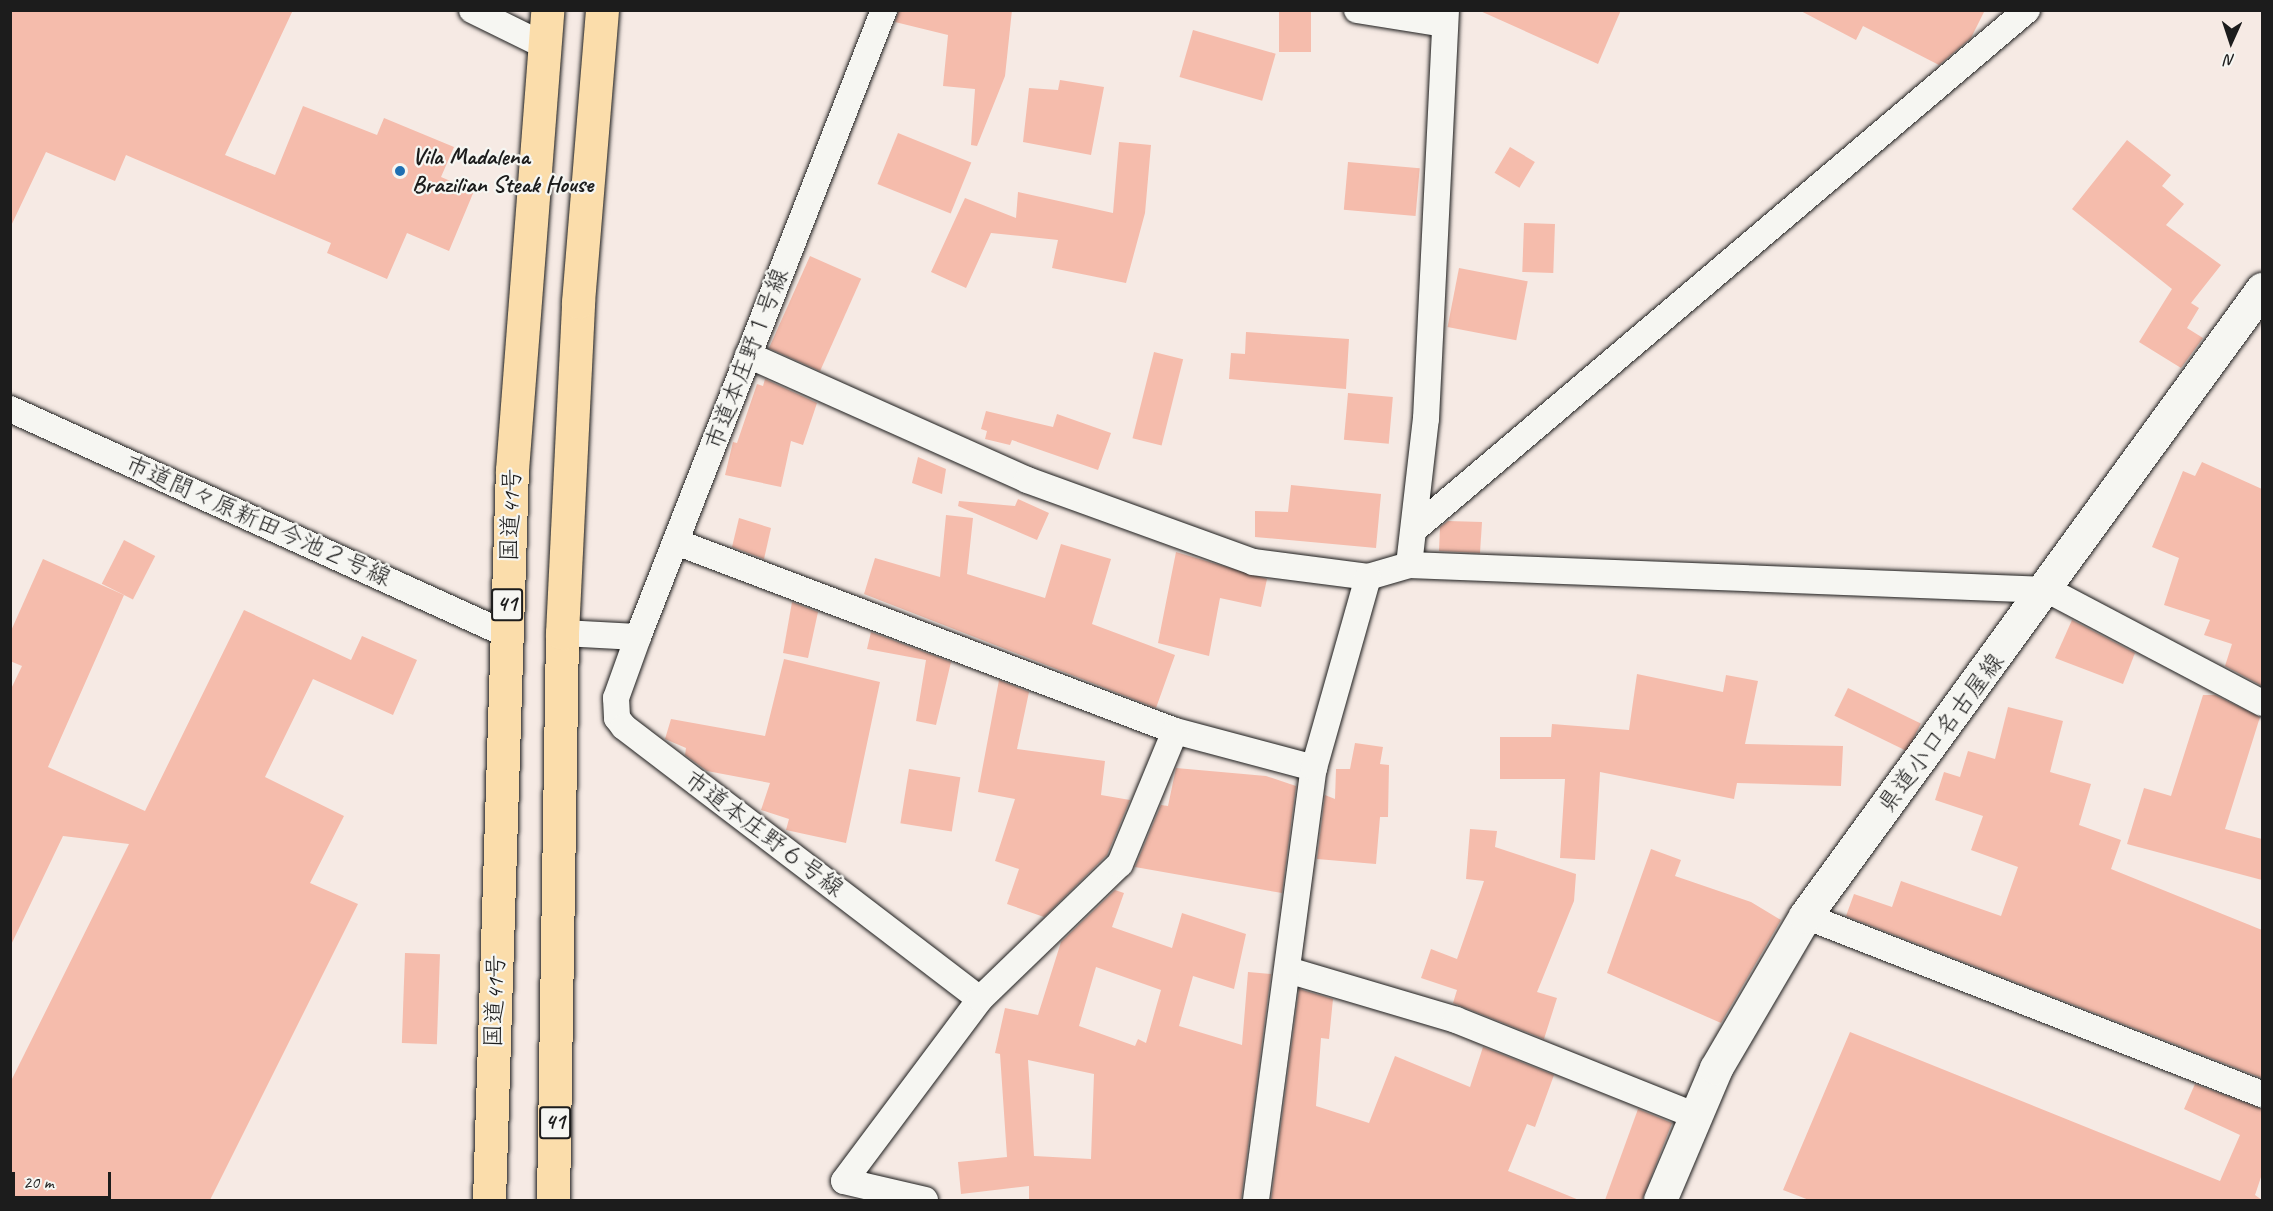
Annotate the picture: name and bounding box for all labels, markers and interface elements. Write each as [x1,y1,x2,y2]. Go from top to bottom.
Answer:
north arrow [2201,12,2261,72]
text: N [2225,50,2236,70]
place label: Vila Madalena Brazilian Steak House [412,143,593,199]
marker: Vila Madalena Brazilian Steak House [393,164,407,178]
street label: 市道本庄野１号線 [699,264,795,454]
street label: 市道間々原新田今池２号線 [121,449,395,593]
street label: 国道41号 [495,468,527,562]
road number: 41 [490,586,524,624]
street label: 県道小口名古屋線 [1872,648,2010,818]
street label: 市道本庄野６号線 [679,765,849,903]
street label: 国道41号 [479,954,511,1048]
road number: 41 [538,1104,572,1142]
scale bar [15,1160,114,1198]
text: 20 m [23,1171,54,1193]

